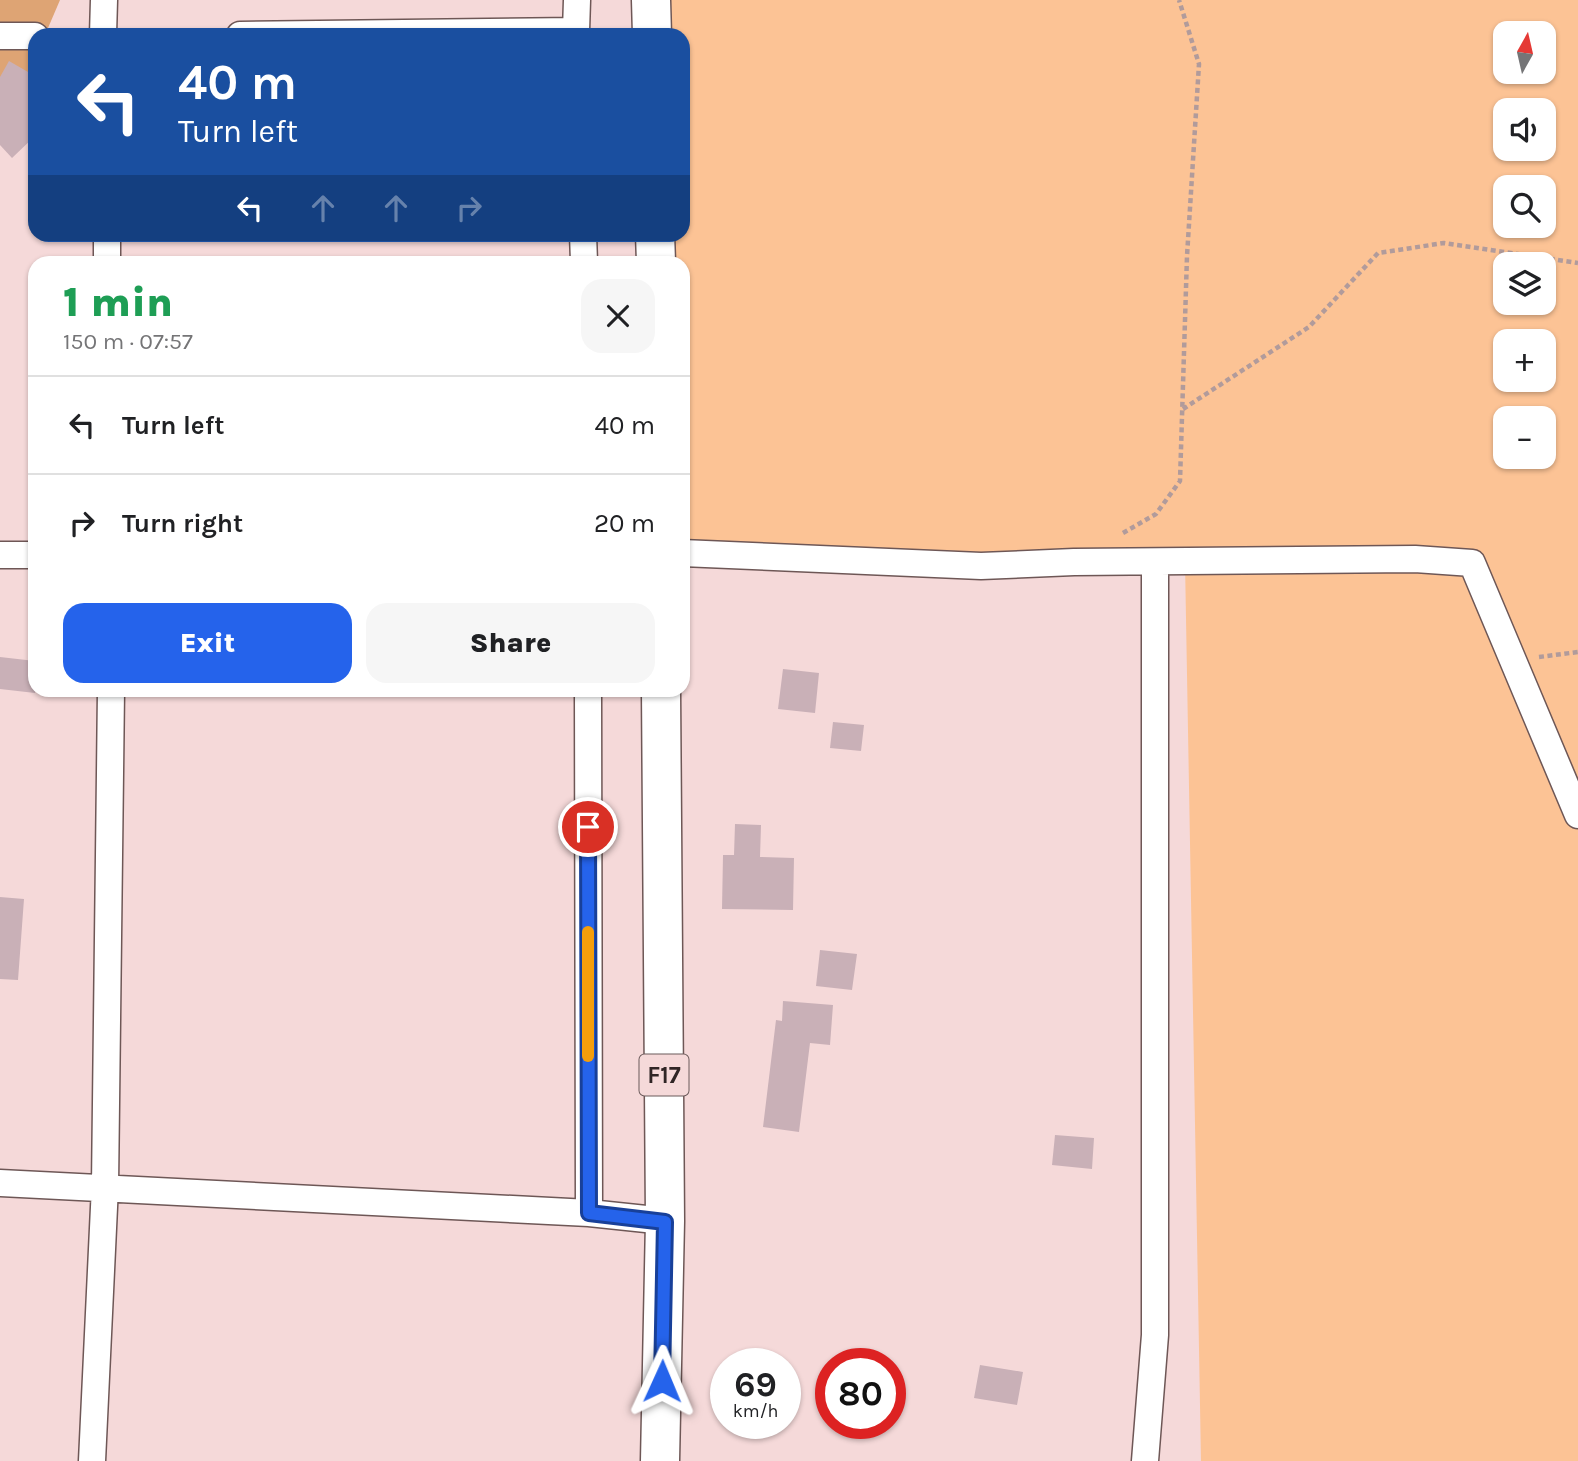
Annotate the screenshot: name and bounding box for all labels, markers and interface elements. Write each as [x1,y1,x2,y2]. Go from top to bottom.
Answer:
north arrow [1493,21,1556,84]
map controls [1493,21,1556,469]
text: 40 m [178,54,297,111]
icon: left [63,56,154,147]
button: sound [1493,98,1556,161]
text: Turn left [178,113,298,150]
button: search [1493,175,1556,238]
icon: left [231,189,269,227]
icon: ahead [304,189,342,227]
icon: ahead [377,189,415,227]
icon: right [450,189,488,227]
button: layers [1493,252,1556,315]
text: 1 min [63,277,173,327]
button: close [581,279,655,353]
text: 150 m · 07:57 [63,328,193,355]
button: + [1493,329,1556,392]
icon: left [63,406,101,444]
button: − [1493,406,1556,469]
text: Turn left [122,410,224,441]
text: 40 m [595,410,655,441]
icon: right [63,504,101,542]
text: Turn right [122,508,243,539]
text: 20 m [594,508,655,539]
button: Exit [63,603,352,683]
button: Share [366,603,655,683]
pin [558,797,618,857]
icon: arrive [569,808,607,846]
road number: F17 [640,1055,688,1096]
position arrow [625,1344,699,1418]
speed limit sign: 80 [815,1348,906,1439]
text: 69 [734,1364,777,1405]
text: km/h [733,1400,778,1422]

